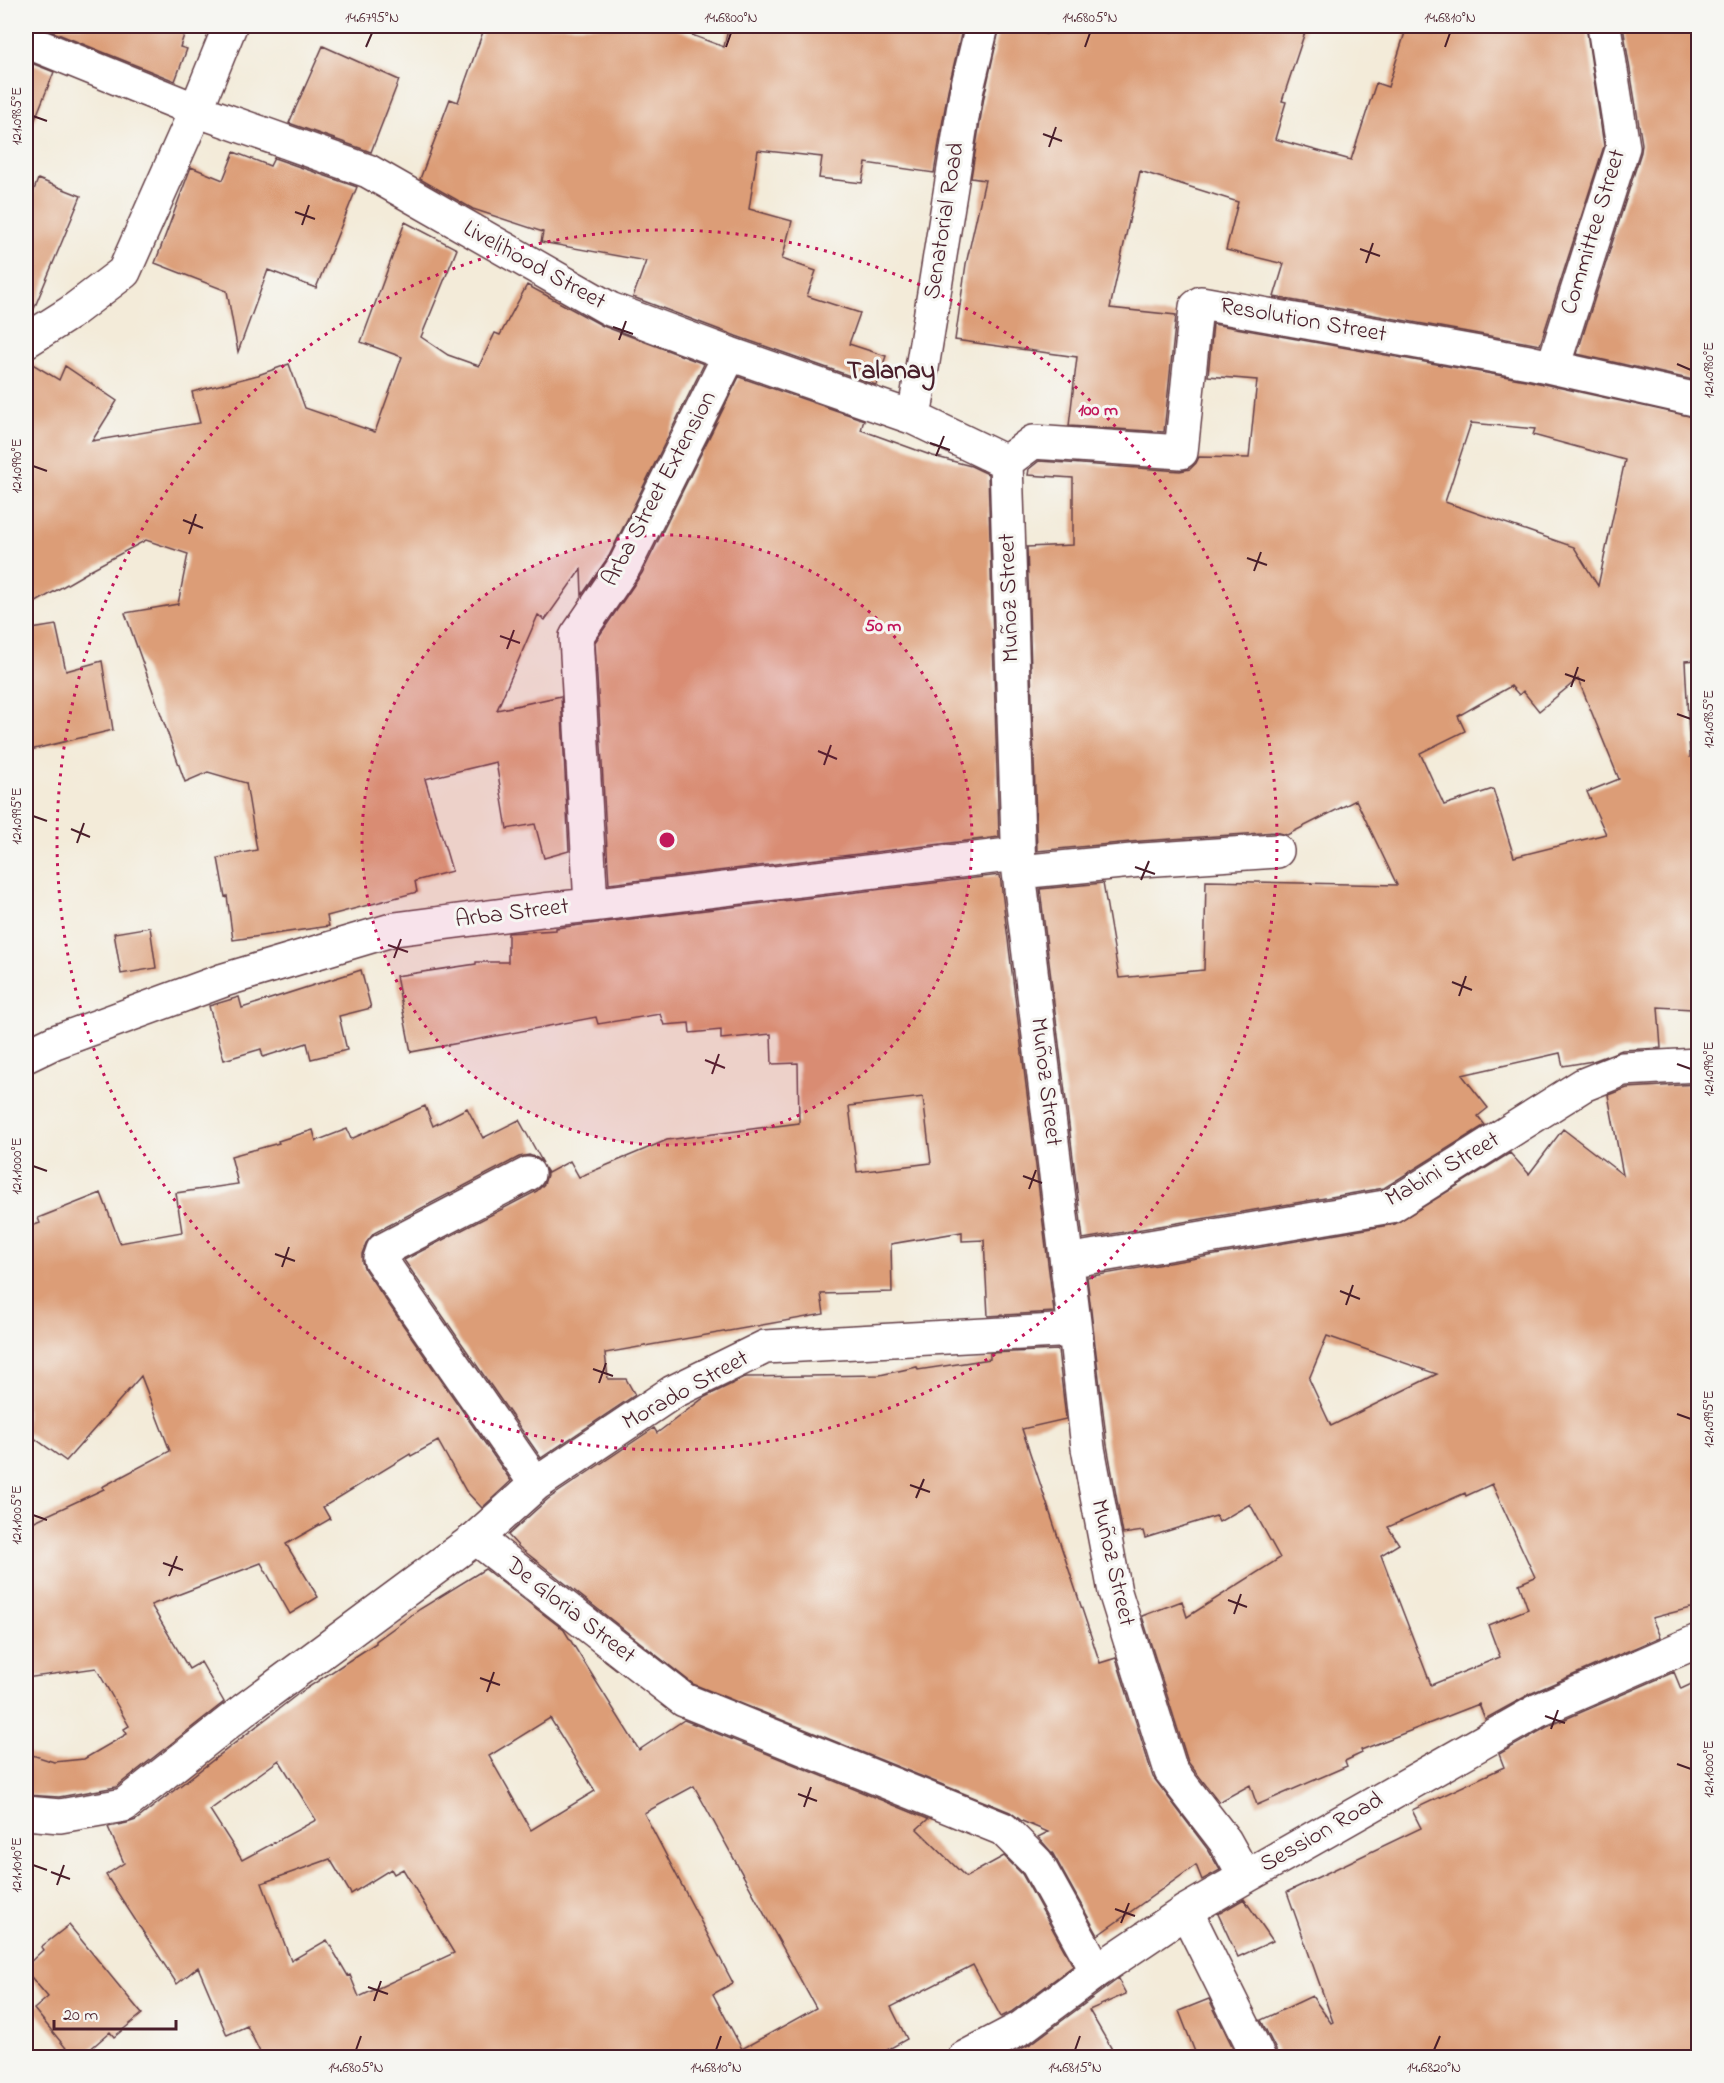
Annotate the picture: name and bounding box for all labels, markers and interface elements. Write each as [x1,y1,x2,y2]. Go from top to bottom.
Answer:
text: 14.6795°N [345,7,399,29]
text: 14.6800°N [704,7,758,29]
text: 14.6805°N [1062,7,1118,29]
text: 14.6810°N [1424,7,1476,29]
text: 121.0985°E [6,87,28,145]
street label: Senatorial Road [915,140,975,302]
street label: Committee Street [1552,145,1636,319]
street label: Livelihood Street [456,212,612,320]
street label: Resolution Street [1217,289,1389,353]
text: 121.0980°E [1698,342,1720,398]
district label: Talanay [847,353,935,391]
street label: Arba Street Extension [594,385,726,593]
text: 100 m [1078,398,1118,424]
text: 121.0990°E [6,438,28,494]
street label: Muñoz Street [990,533,1030,663]
text: 50 m [865,614,901,640]
text: 121.0985°E [1698,690,1720,748]
text: 121.0995°E [6,787,28,845]
centre of rings [657,830,677,850]
street label: Arba Street [453,890,571,938]
street label: Muñoz Street [1020,1016,1070,1148]
text: 121.0990°E [1698,1041,1720,1097]
street label: Mabini Street [1379,1123,1507,1217]
text: 121.1000°E [6,1137,28,1195]
street label: Morado Street [616,1342,756,1440]
text: 121.0995°E [1698,1390,1720,1448]
text: 121.1005°E [6,1485,28,1545]
street label: Muñoz Street [1080,1496,1144,1630]
street label: De Gloria Street [497,1548,643,1673]
text: 121.1000°E [1698,1740,1720,1798]
street label: Session Road [1254,1783,1391,1883]
text: 121.1010°E [6,1837,28,1893]
scale bar [54,1993,176,2031]
text: 20 m [63,2003,98,2029]
text: 14.6805°N [328,2057,384,2079]
text: 14.6810°N [690,2057,742,2079]
text: 14.6815°N [1048,2057,1102,2079]
text: 14.6820°N [1407,2057,1461,2079]

